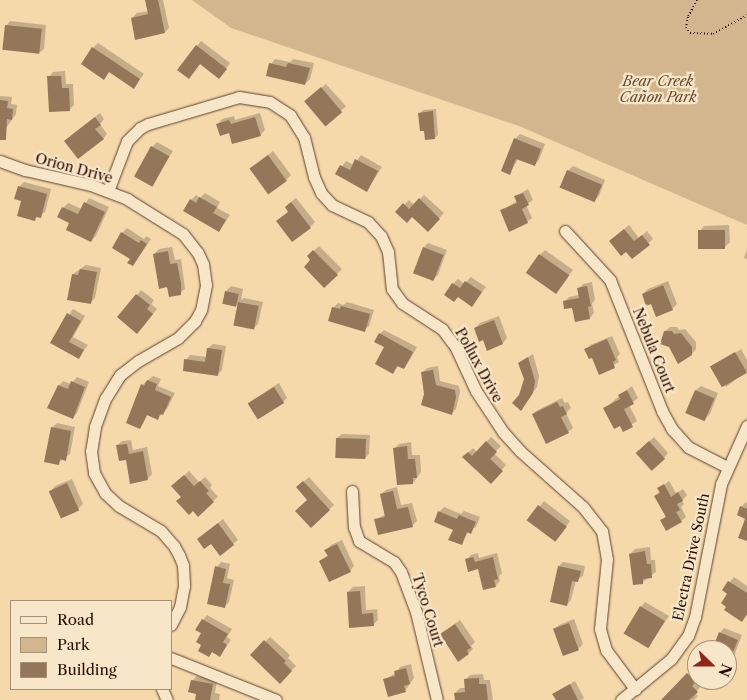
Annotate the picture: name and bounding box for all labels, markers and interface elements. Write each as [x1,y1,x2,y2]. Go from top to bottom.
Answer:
park label: Bear Creek Cañon Park [619,73,697,105]
street label: Orion Drive [34,150,114,186]
street label: Nebula Court [629,305,679,395]
street label: Pollux Drive [452,325,506,405]
street label: Electra Drive South [669,492,713,622]
street label: Tyco Court [409,571,447,649]
legend [10,600,172,690]
text: Road [57,610,94,629]
text: Park [57,635,90,654]
north arrow [687,640,737,690]
text: Building [57,660,117,679]
text: N [714,661,736,679]

